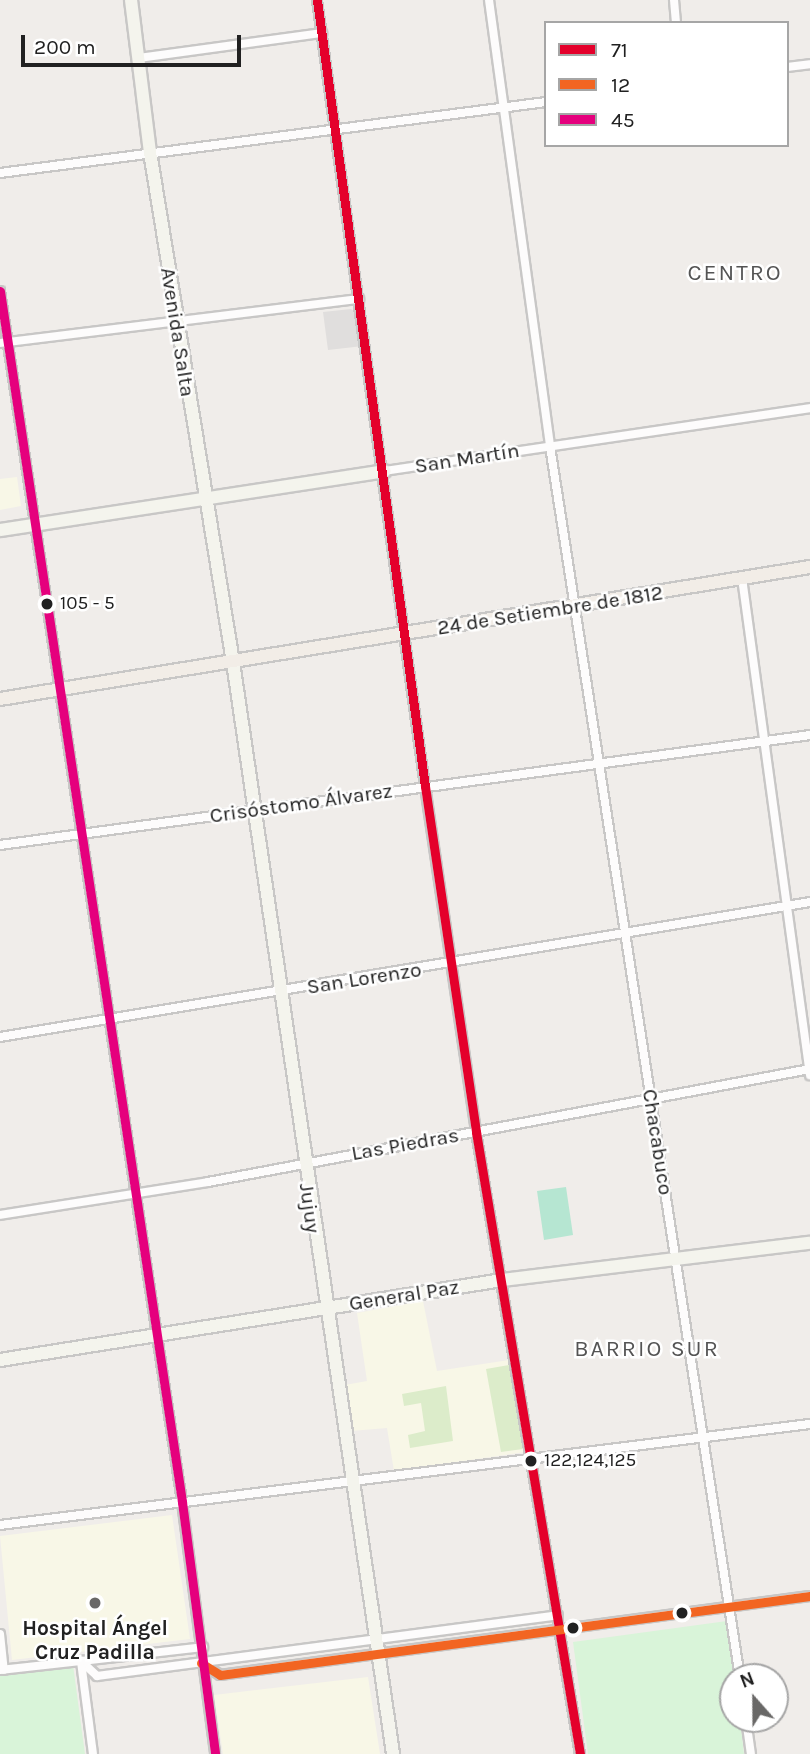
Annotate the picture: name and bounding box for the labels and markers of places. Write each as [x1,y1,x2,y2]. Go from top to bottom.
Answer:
place label: 105 - 5 [60,593,115,615]
marker: 105 - 5 [40,597,54,611]
place label: 122,124,125 [544,1450,636,1472]
marker: 122,124,125 [524,1454,538,1468]
marker: Hospital Ángel Cruz Padilla [85,1593,105,1613]
unlabelled marker [675,1606,689,1620]
place label: Hospital Ángel Cruz Padilla [22,1615,168,1665]
unlabelled marker [566,1621,580,1635]

